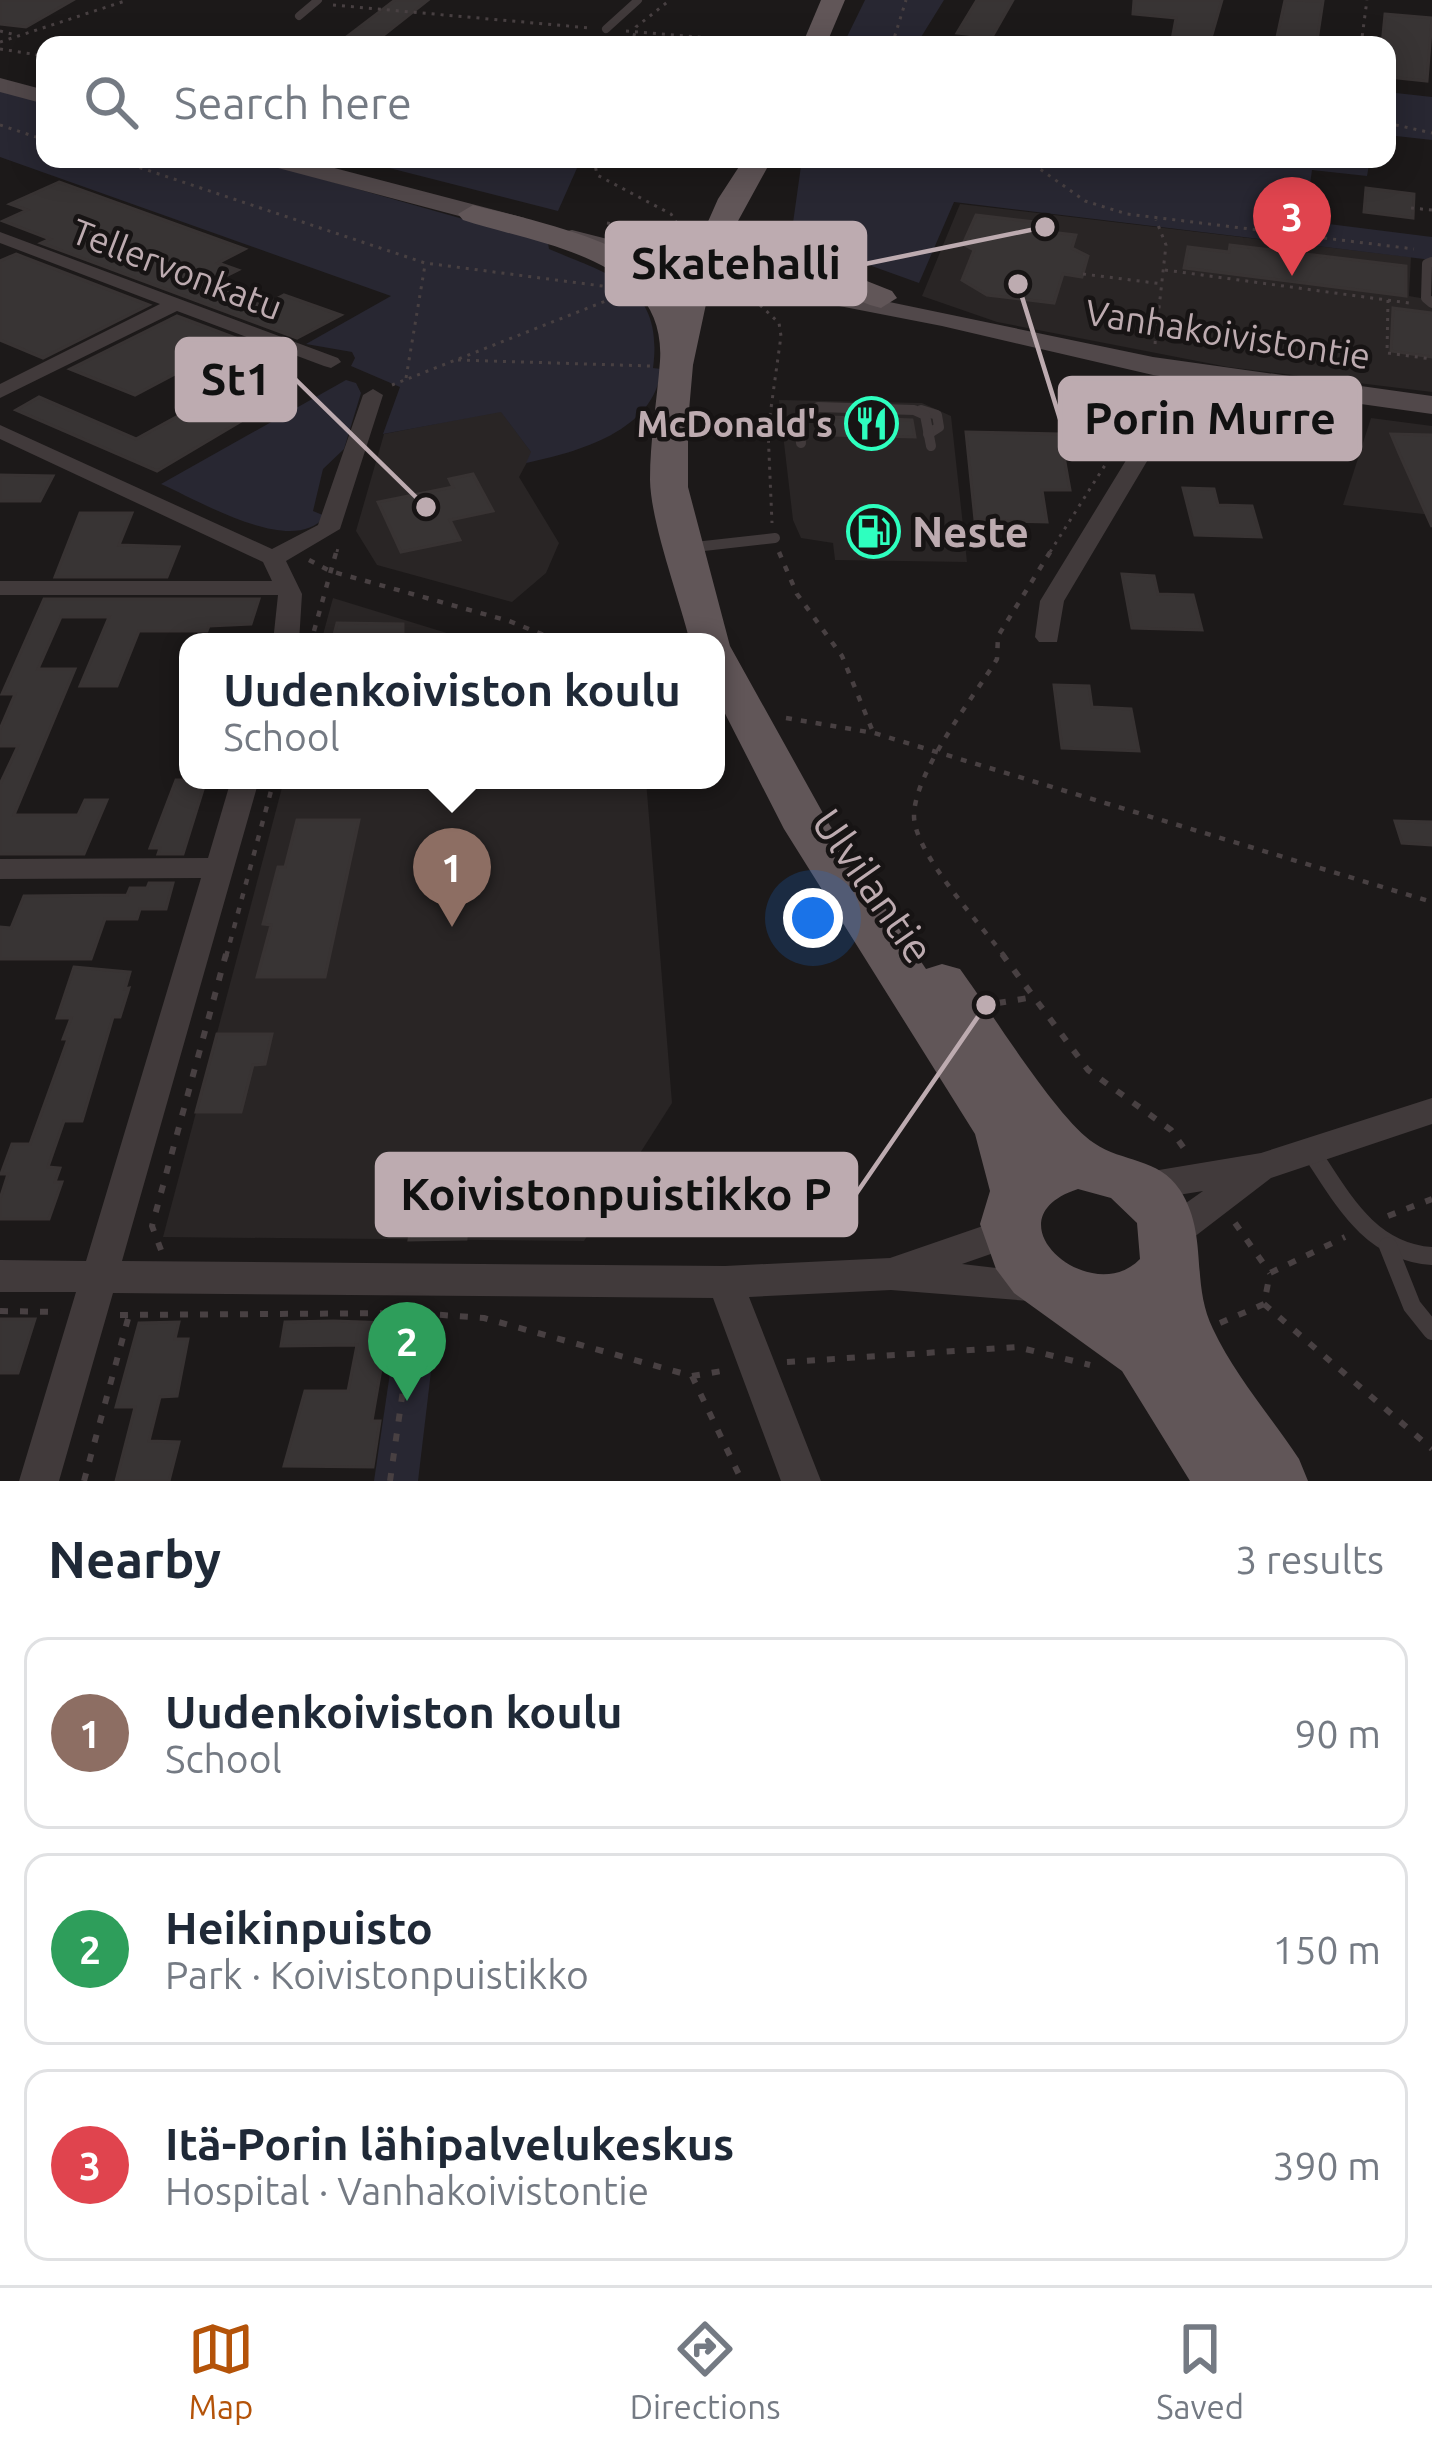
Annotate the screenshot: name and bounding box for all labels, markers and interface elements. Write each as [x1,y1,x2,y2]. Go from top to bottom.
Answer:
search box [36,36,1396,168]
icon: search [78,69,144,135]
text: Search here [174,77,412,128]
pin: 3 [1253,177,1331,276]
street label: Tellervonkatu [66,210,288,327]
callout: Skatehalli [607,223,865,304]
text: Skatehalli [631,237,841,288]
street label: Vanhakoivistontie [1083,291,1373,376]
callout: St1 [177,339,295,420]
text: St1 [201,353,271,404]
callout: Porin Murre [1060,378,1360,459]
text: Porin Murre [1084,392,1336,443]
restaurant icon: McDonald's [844,396,900,452]
place label: McDonald's [636,403,833,444]
fuel station icon: Neste [845,504,901,560]
place label: Neste [912,508,1029,555]
popup [179,633,725,789]
text: Uudenkoiviston koulu [223,664,681,715]
text: School [223,715,340,758]
street label: Ulvilantie [803,800,943,972]
pin: 1 [413,828,491,927]
your location [783,888,843,948]
callout: Koivistonpuistikko P [377,1154,856,1235]
text: Koivistonpuistikko P [400,1168,832,1219]
pin: 2 [368,1302,446,1401]
text: Nearby [48,1530,221,1588]
text: 3 results [1235,1538,1384,1581]
text: Uudenkoiviston koulu [165,1686,623,1737]
text: 1 [79,1712,101,1755]
text: 90 m [1294,1712,1381,1755]
text: School [165,1737,282,1780]
text: Heikinpuisto [165,1902,433,1953]
text: 2 [79,1928,101,1971]
text: 150 m [1272,1928,1381,1971]
text: Park · Koivistonpuistikko [165,1953,589,1996]
text: Itä-Porin lähipalvelukeskus [165,2118,734,2169]
text: 3 [79,2144,101,2187]
text: 390 m [1272,2144,1381,2187]
text: Hospital · Vanhakoivistontie [165,2169,649,2212]
tab: Map [188,2316,254,2425]
tab: Directions [630,2316,780,2425]
tab: Saved [1156,2316,1244,2425]

